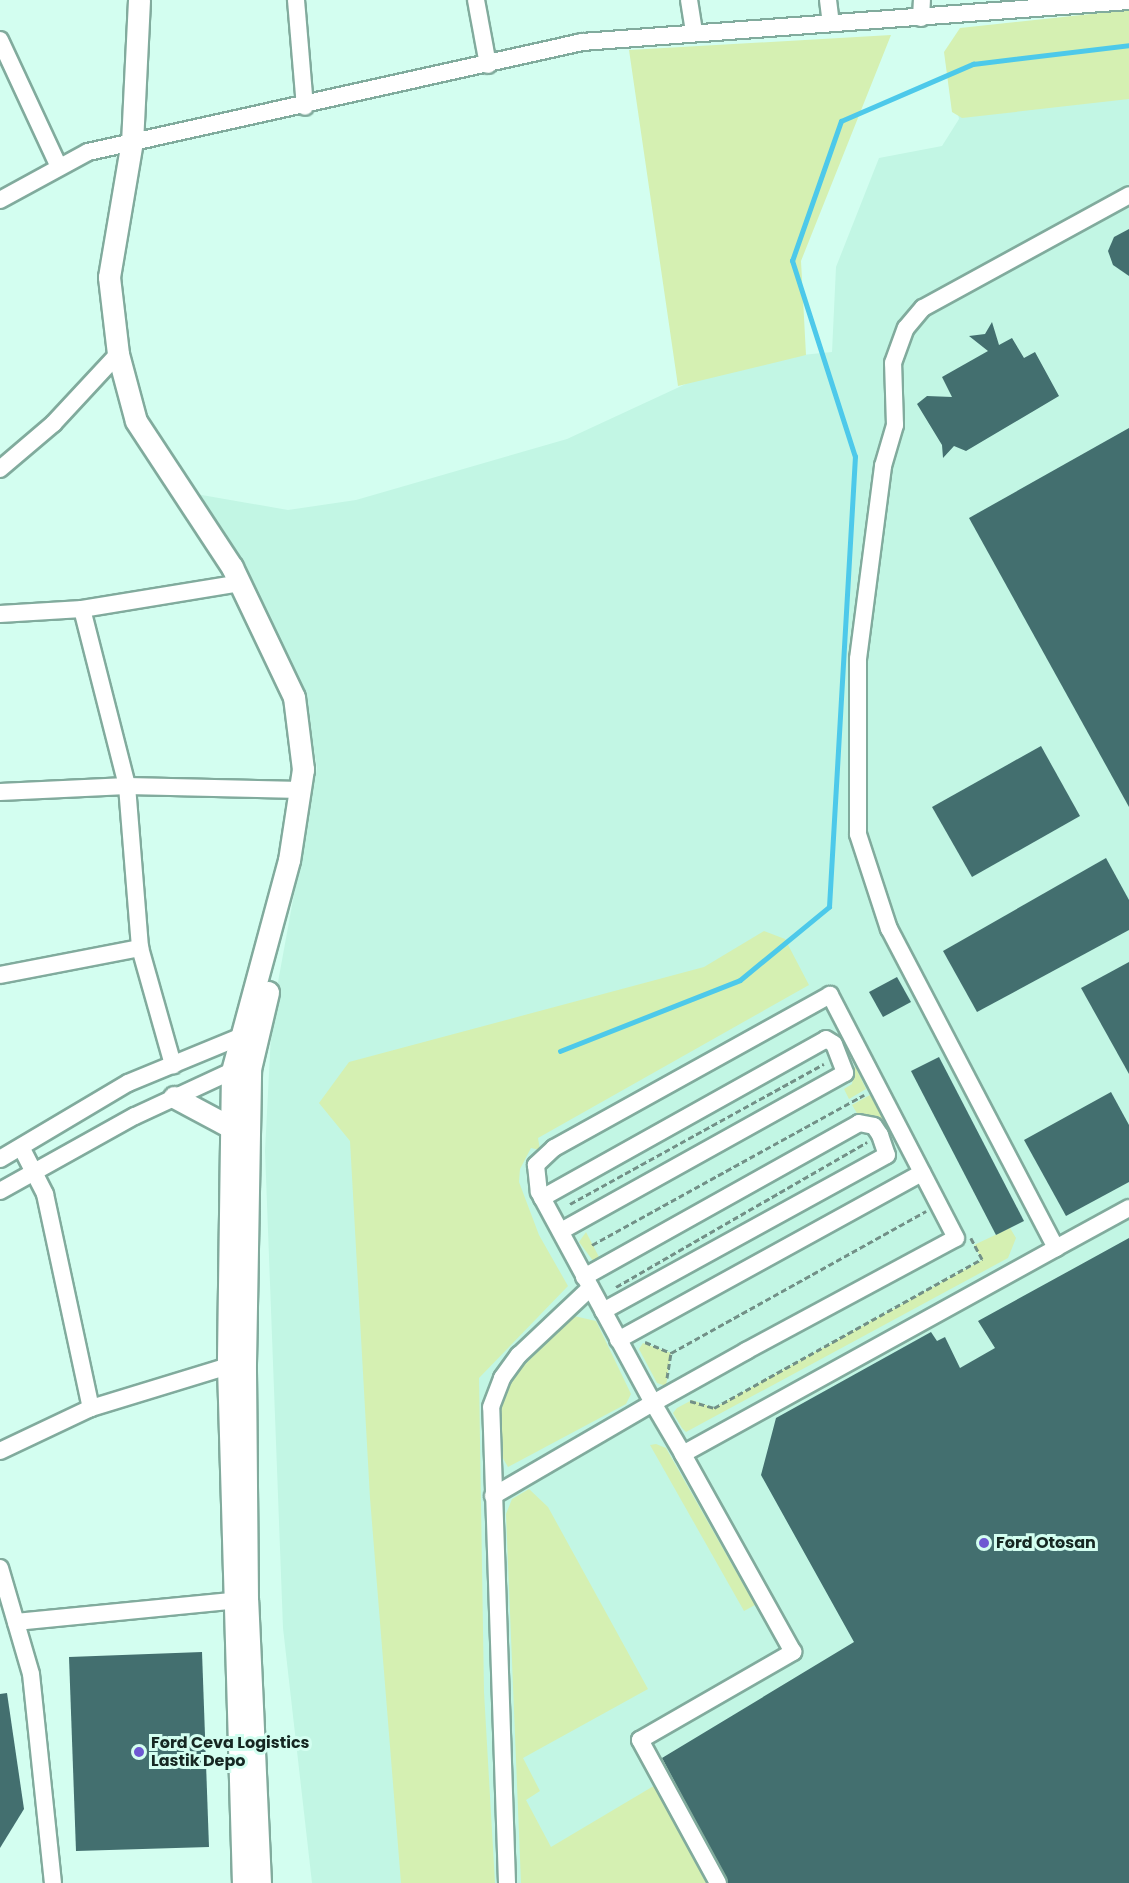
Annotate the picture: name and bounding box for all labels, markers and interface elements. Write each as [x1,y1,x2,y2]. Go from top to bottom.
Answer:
place label: Ford Otosan [996,1533,1096,1553]
marker: Ford Otosan [977,1536,991,1550]
place label: Ford Ceva Logistics Lastik Depo [151,1733,310,1771]
marker: Ford Ceva Logistics Lastik Depo [132,1745,146,1759]

